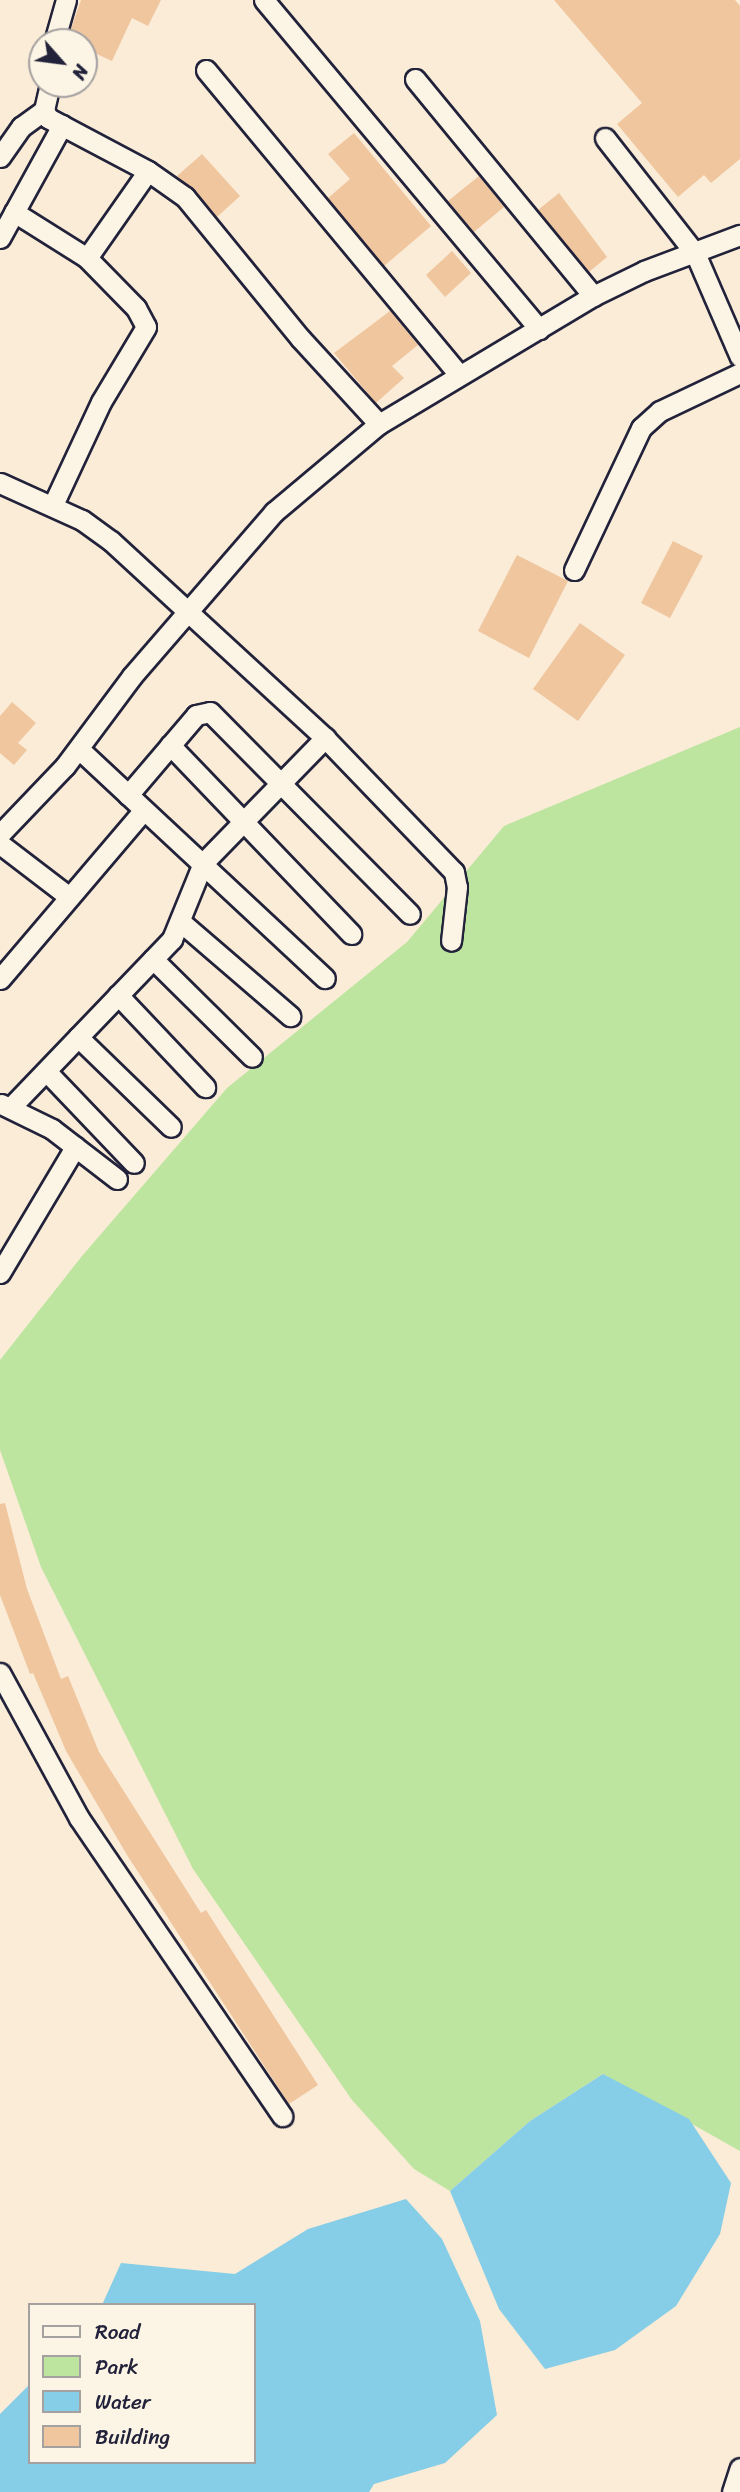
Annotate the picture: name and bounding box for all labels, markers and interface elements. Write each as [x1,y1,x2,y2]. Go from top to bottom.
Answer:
north arrow [28,28,98,98]
text: N [63,59,98,86]
legend [28,2303,256,2464]
text: Road [95,2313,140,2351]
text: Park [95,2348,138,2386]
text: Water [95,2383,150,2421]
text: Building [95,2418,170,2456]

